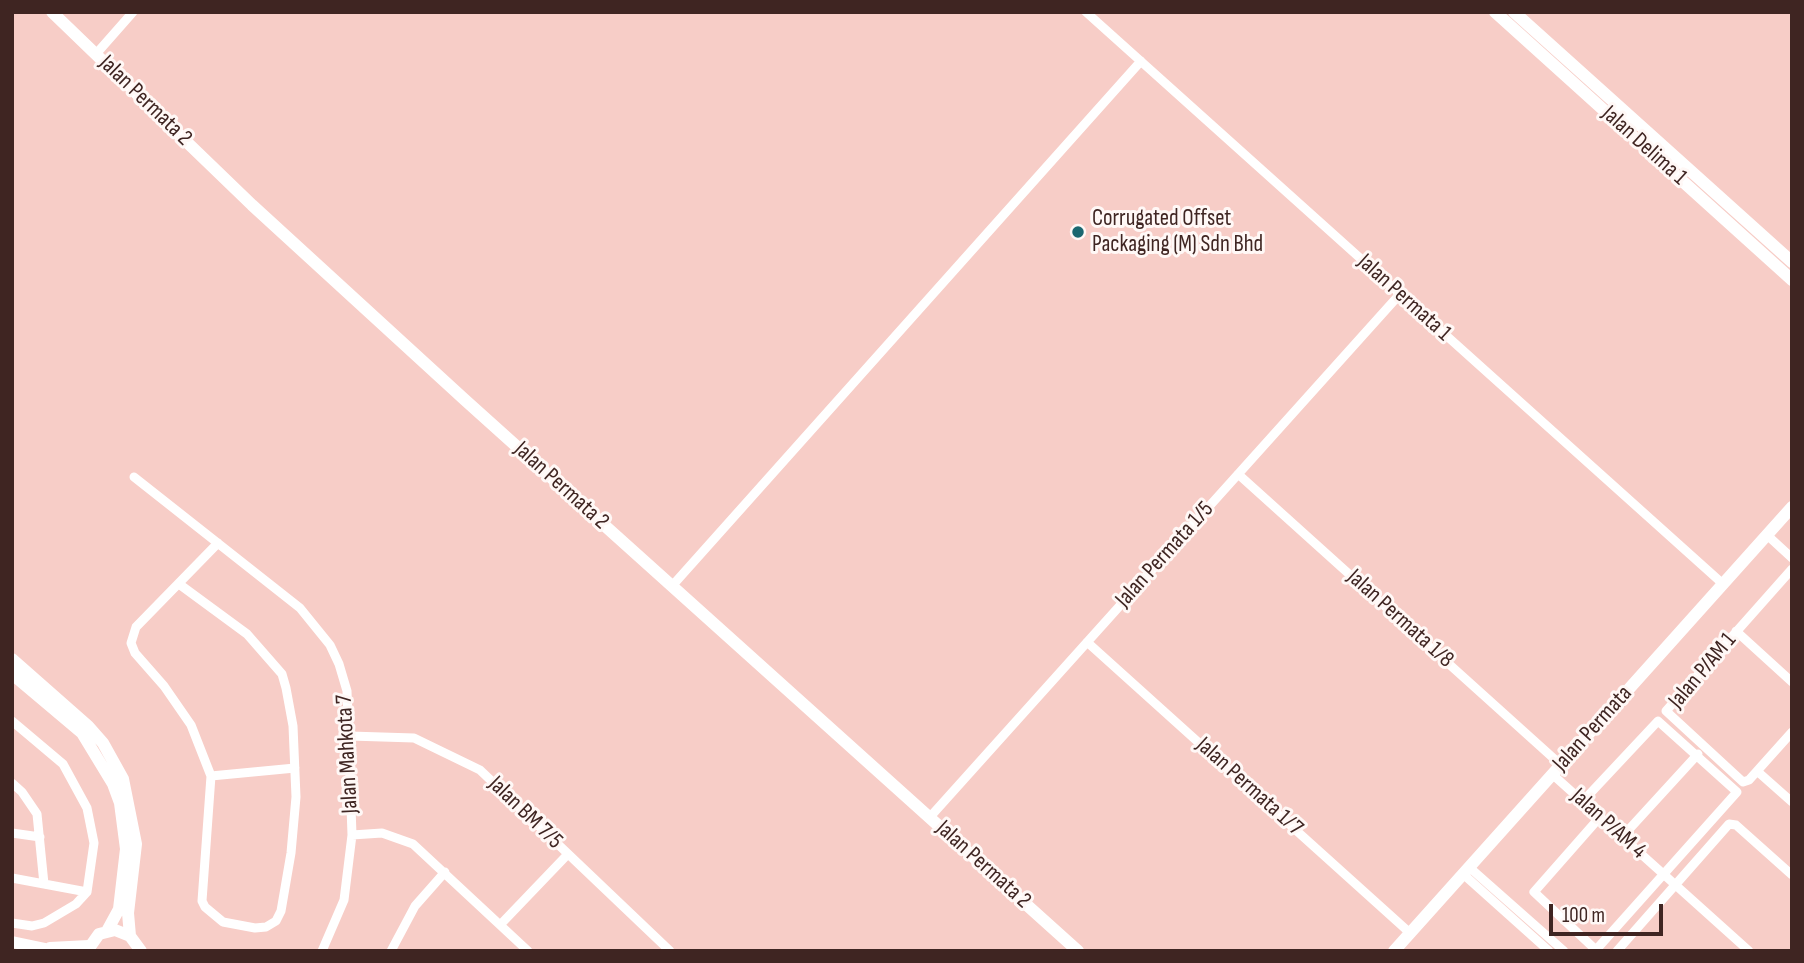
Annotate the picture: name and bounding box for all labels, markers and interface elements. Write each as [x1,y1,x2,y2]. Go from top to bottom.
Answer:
street label: Jalan Permata 2 [93,50,197,152]
street label: Jalan Delima 1 [1596,101,1692,191]
place label: Corrugated Offset Packaging (M) Sdn Bhd [1092,205,1263,259]
marker: Corrugated Offset Packaging (M) Sdn Bhd [1070,224,1086,240]
street label: Jalan Permata 1 [1351,249,1457,347]
street label: Jalan Permata 2 [508,436,614,536]
street label: Jalan Permata 1/5 [1110,496,1220,614]
street label: Jalan Permata 1/8 [1341,564,1459,674]
street label: Jalan P/AM 1 [1663,627,1743,715]
street label: Jalan Permata [1548,681,1638,777]
street label: Jalan Mahkota 7 [331,694,365,814]
street label: Jalan Permata 1/7 [1190,732,1308,842]
street label: Jalan BM 7/5 [482,771,568,855]
street label: Jalan P/AM 4 [1565,783,1651,865]
street label: Jalan Permata 2 [930,815,1036,915]
scale bar [1552,890,1666,934]
text: 100 m [1562,903,1605,928]

